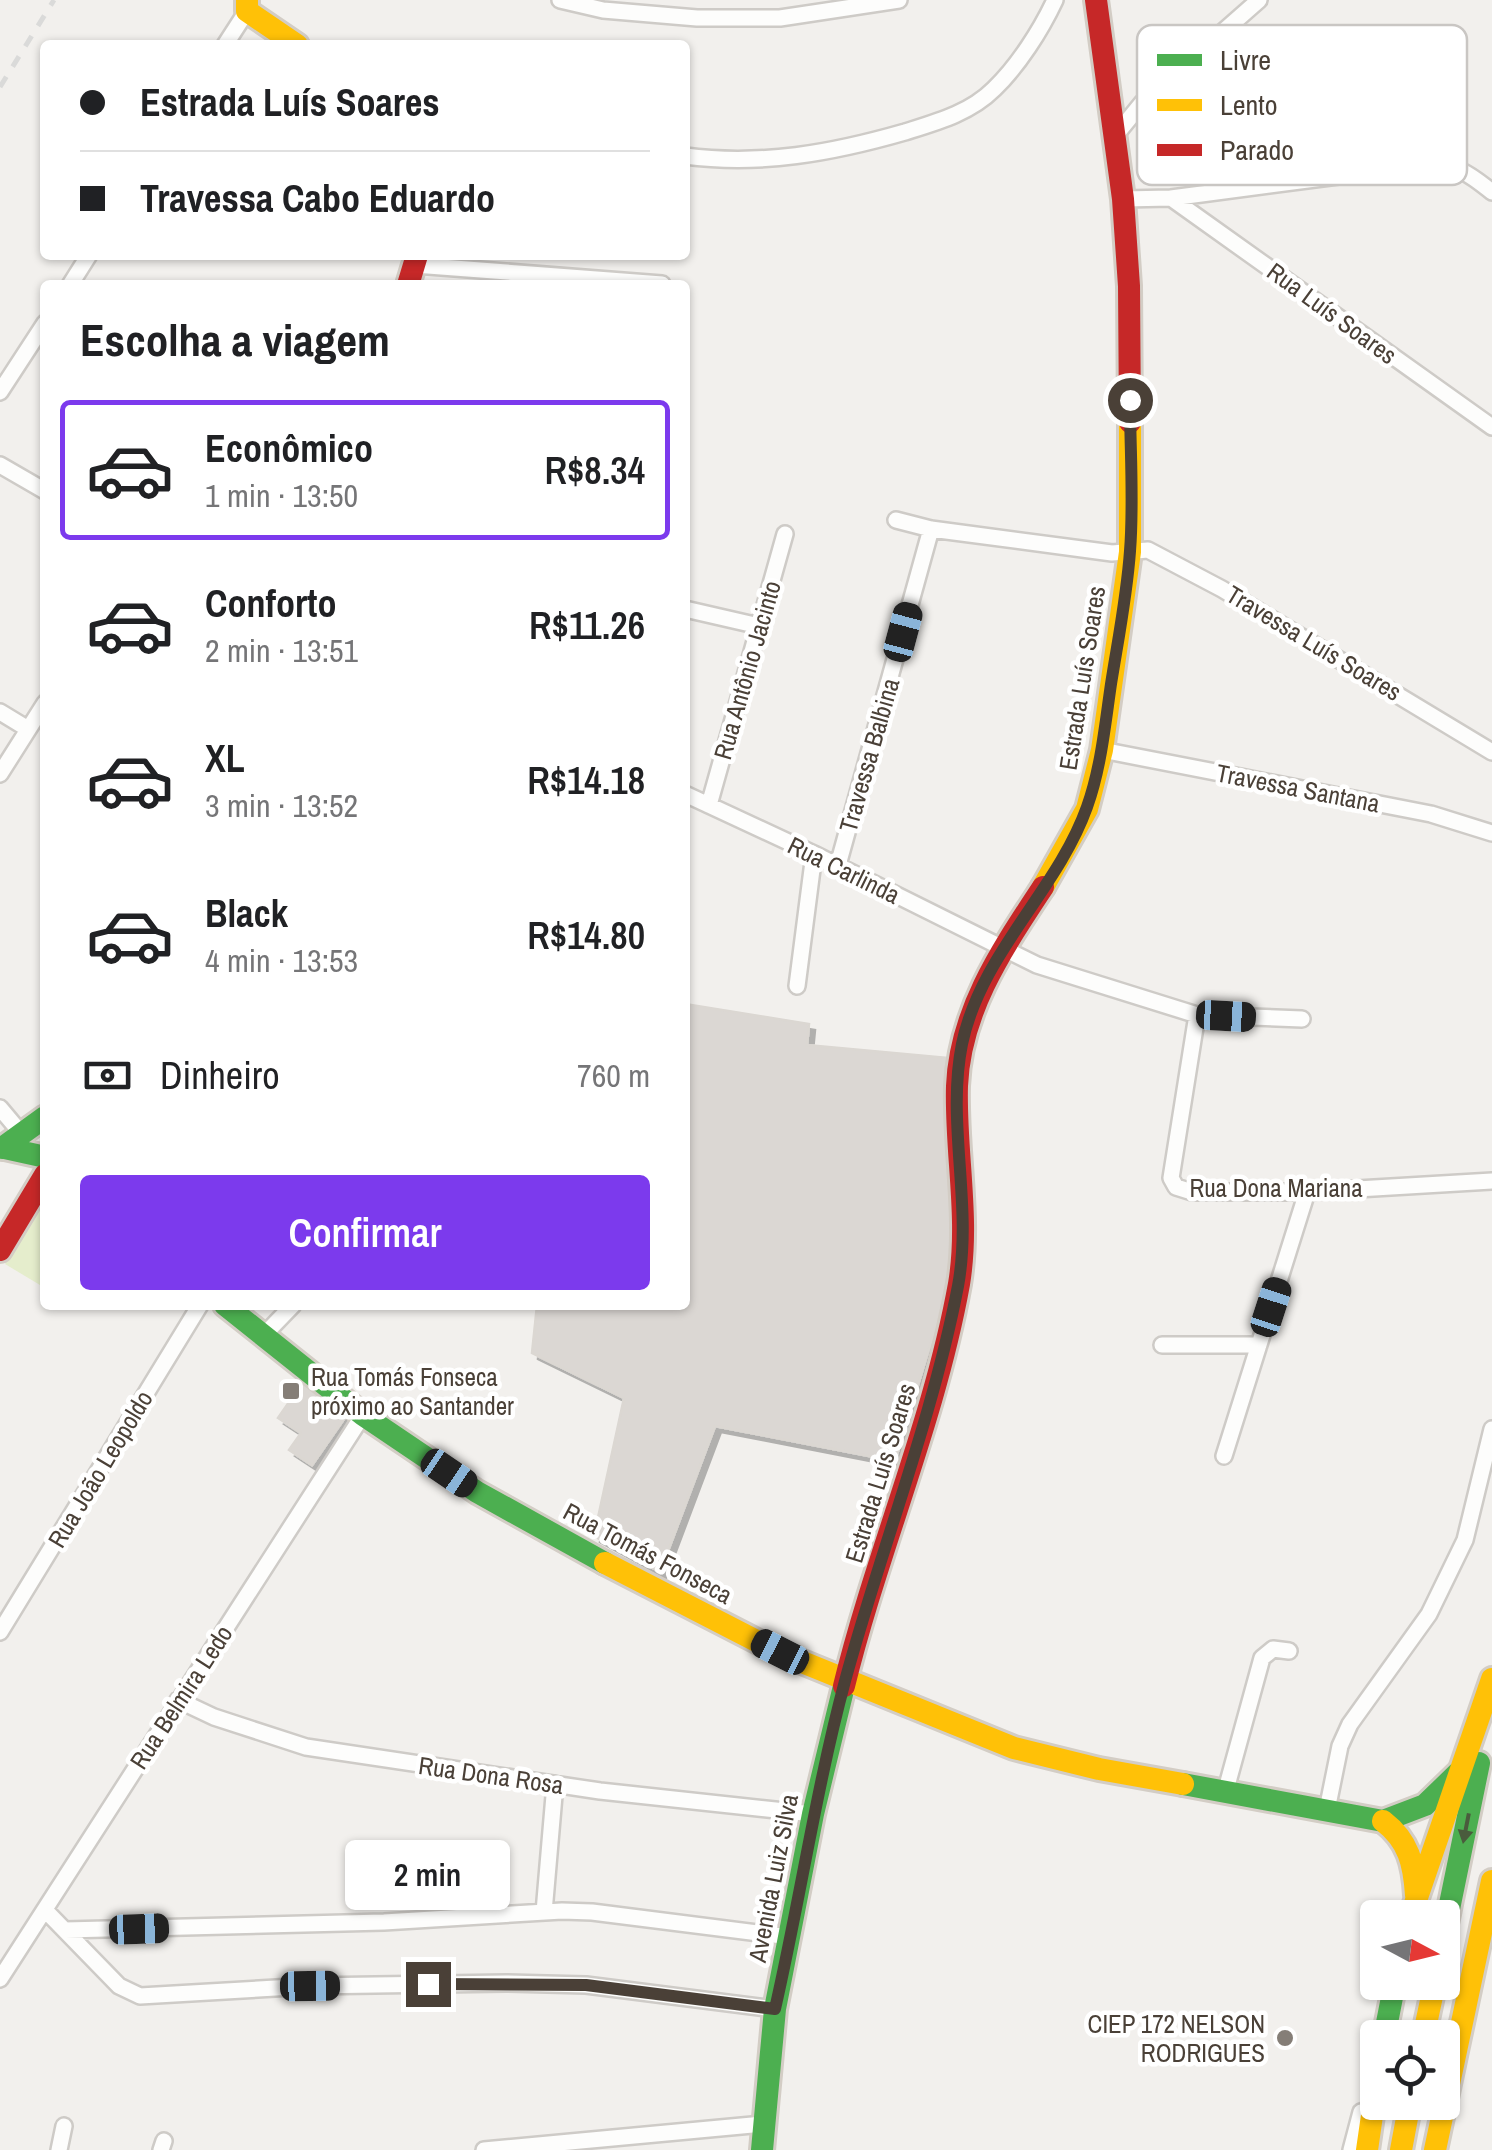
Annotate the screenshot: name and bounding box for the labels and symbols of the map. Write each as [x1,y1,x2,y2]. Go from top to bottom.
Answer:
legend [1137,25,1467,185]
text: Livre [1220,41,1271,79]
text: Lento [1220,86,1277,124]
text: Parado [1220,131,1294,169]
street label: Rua Luís Soares [1260,254,1404,372]
route start [1108,378,1153,423]
street label: Rua Antônio Jacinto [705,577,789,763]
street label: Travessa Luís Soares [1220,577,1408,709]
street label: Estrada Luís Soares [1051,584,1113,772]
car [881,599,925,665]
street label: Travessa Balbina [831,673,907,836]
street label: Travessa Santana [1213,756,1383,821]
street label: Rua Carlinda [782,828,906,912]
car [1195,999,1257,1033]
street label: Rua Dona Mariana [1189,1171,1363,1205]
car [1247,1274,1295,1340]
place label: Rua Tomás Fonseca próximo ao Santander [311,1360,514,1423]
street label: Estrada Luís Soares [837,1379,923,1567]
marker: Rua Tomás Fonseca próximo ao Santander [280,1380,302,1402]
street label: Rua João Leopoldo [40,1384,160,1554]
car [416,1444,482,1502]
street label: Rua Tomás Fonseca [558,1494,739,1612]
street label: Rua Belmira Ledo [122,1618,240,1776]
car [746,1625,814,1679]
street label: Rua Dona Rosa [416,1748,566,1802]
street label: Avenida Luiz Silva [740,1790,806,1966]
one-way arrow [1457,1813,1473,1844]
callout: 2 min [346,1839,510,1909]
north arrow [1360,1900,1460,2000]
car [108,1913,170,1945]
route end [406,1962,451,2007]
car [280,1970,340,2002]
place label: CIEP 172 NELSON RODRIGUES [1088,2007,1265,2070]
marker: CIEP 172 NELSON RODRIGUES [1274,2027,1296,2049]

